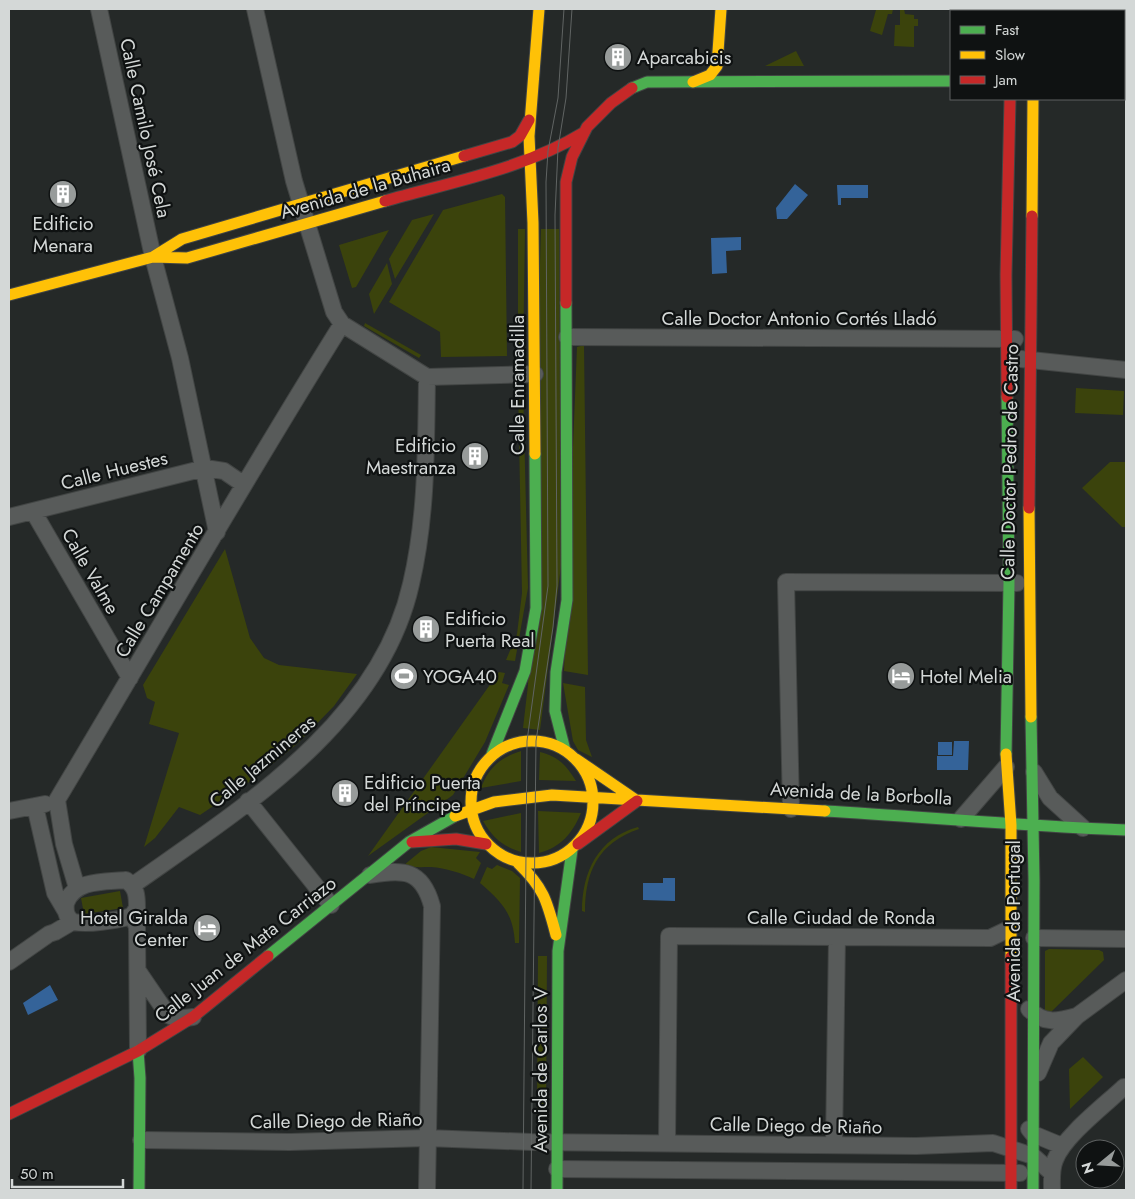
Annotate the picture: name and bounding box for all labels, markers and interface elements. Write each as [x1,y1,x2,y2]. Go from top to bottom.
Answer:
legend [950,10,1125,100]
text: Fast [995,19,1019,41]
street label: Calle Camilo José Cela [113,36,178,220]
building icon: Aparcabicis [603,42,633,72]
place label: Aparcabicis [637,44,732,71]
text: Slow [995,44,1026,66]
text: Jam [993,69,1018,91]
street label: Avenida de la Buhaira [277,151,453,226]
building icon: Edificio Menara [48,179,78,209]
place label: Edificio Menara [33,210,94,259]
street label: Calle Doctor Antonio Cortés Lladó [661,305,937,332]
street label: Calle Enramadilla [504,315,531,455]
street label: Calle Doctor Pedro de Castro [994,344,1025,580]
place label: Edificio Maestranza [366,432,456,481]
building icon: Edificio Maestranza [460,441,490,471]
street label: Calle Huestes [58,444,171,497]
street label: Calle Campamento [108,518,210,663]
street label: Calle Valme [55,523,126,619]
place label: Edificio Puerta Real [445,605,535,654]
building icon: Edificio Puerta Real [411,614,441,644]
sports icon: YOGA40 [389,661,419,691]
hotel icon: Hotel Melia [886,661,916,691]
place label: YOGA40 [423,663,497,690]
place label: Hotel Melia [920,663,1012,690]
street label: Calle Jazmineras [203,709,322,814]
place label: Edificio Puerta del Príncipe [364,769,481,818]
street label: Avenida de la Borbolla [769,775,953,812]
building icon: Edificio Puerta del Príncipe [330,778,360,808]
street label: Avenida de Portugal [1000,840,1027,1002]
street label: Calle Juan de Mata Carriazo [149,870,342,1029]
place label: Hotel Giralda Center [80,904,188,953]
street label: Calle Ciudad de Ronda [747,904,935,931]
hotel icon: Hotel Giralda Center [192,913,222,943]
street label: Avenida de Carlos V [527,987,554,1153]
street label: Calle Diego de Riaño [250,1105,422,1136]
street label: Calle Diego de Riaño [710,1110,882,1141]
north arrow [1075,1139,1125,1189]
scale bar [12,1156,124,1188]
text: N [1076,1160,1099,1176]
text: 50 m [20,1163,54,1185]

